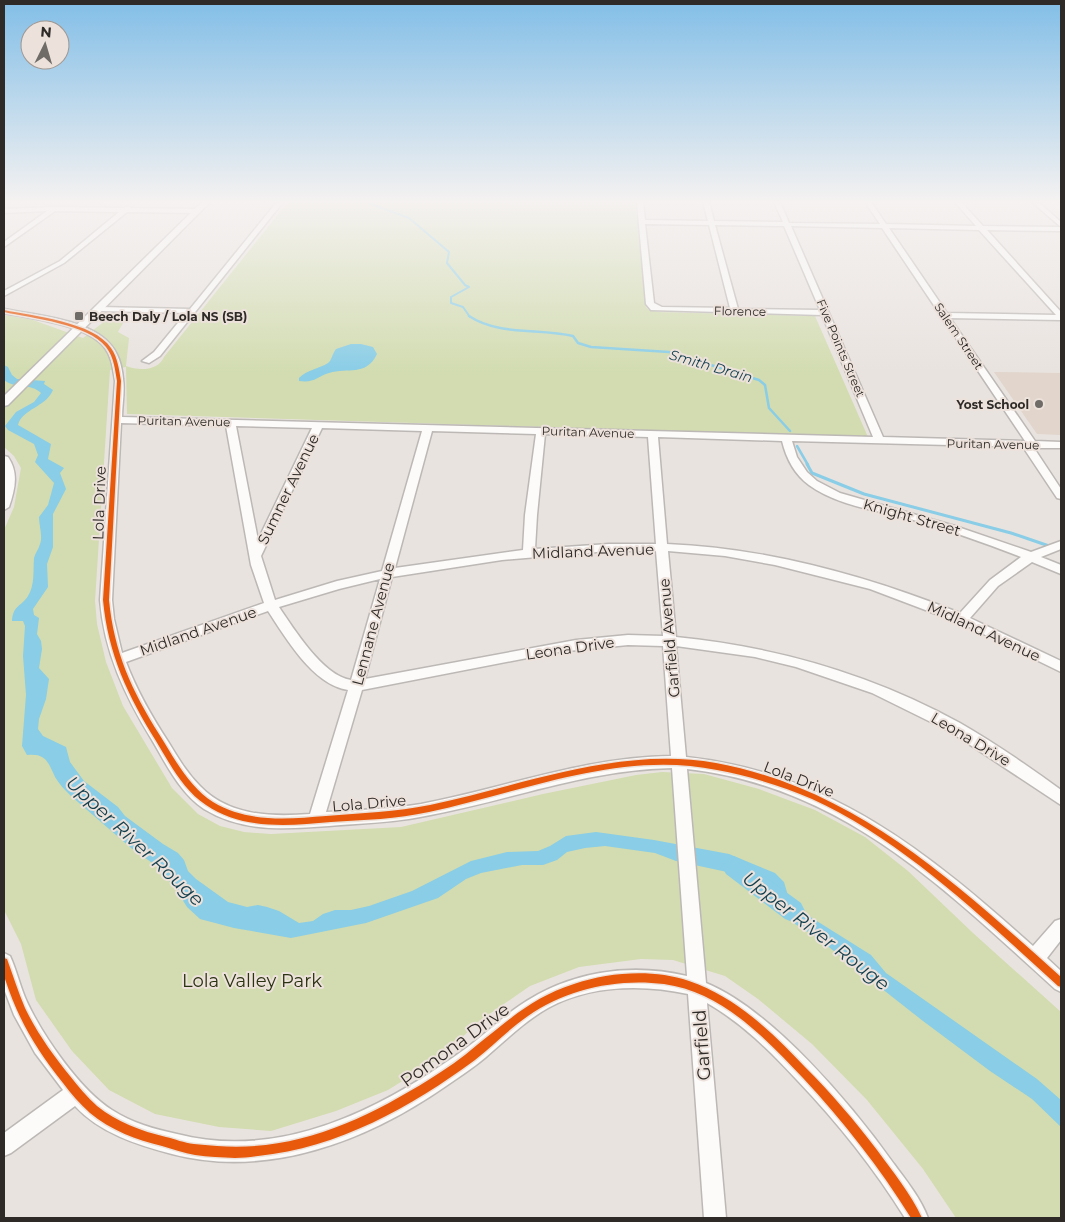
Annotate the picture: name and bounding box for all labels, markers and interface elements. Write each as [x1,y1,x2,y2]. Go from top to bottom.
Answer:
north arrow [20,20,70,70]
text: N [40,23,53,42]
street label: Five Points Street [814,297,868,399]
street label: Salem Street [931,300,987,372]
street label: Florence [714,303,766,319]
place label: Beech Daly / Lola NS (SB) [89,309,247,324]
marker: Beech Daly / Lola NS (SB) [73,310,85,322]
water label: Smith Drain [667,346,755,386]
place label: Yost School [955,397,1029,412]
marker: Yost School [1033,398,1045,410]
street label: Puritan Avenue [137,413,231,429]
street label: Puritan Avenue [541,423,635,441]
street label: Sumner Avenue [253,430,323,548]
street label: Puritan Avenue [946,436,1040,452]
street label: Lola Drive [88,466,110,540]
street label: Knight Street [861,494,963,540]
street label: Midland Avenue [532,539,654,563]
street label: Lennane Avenue [347,560,399,688]
street label: Garfield Avenue [654,578,684,698]
street label: Midland Avenue [925,597,1043,665]
street label: Midland Avenue [137,602,259,660]
street label: Leona Drive [524,632,616,664]
street label: Leona Drive [928,708,1014,770]
street label: Lola Drive [761,757,837,801]
water label: Upper River Rouge [61,771,209,911]
street label: Lola Drive [331,790,407,816]
water label: Upper River Rouge [738,866,894,996]
park label: Lola Valley Park [182,970,322,992]
street label: Pomona Drive [396,998,514,1092]
street label: Garfield [689,1009,715,1081]

